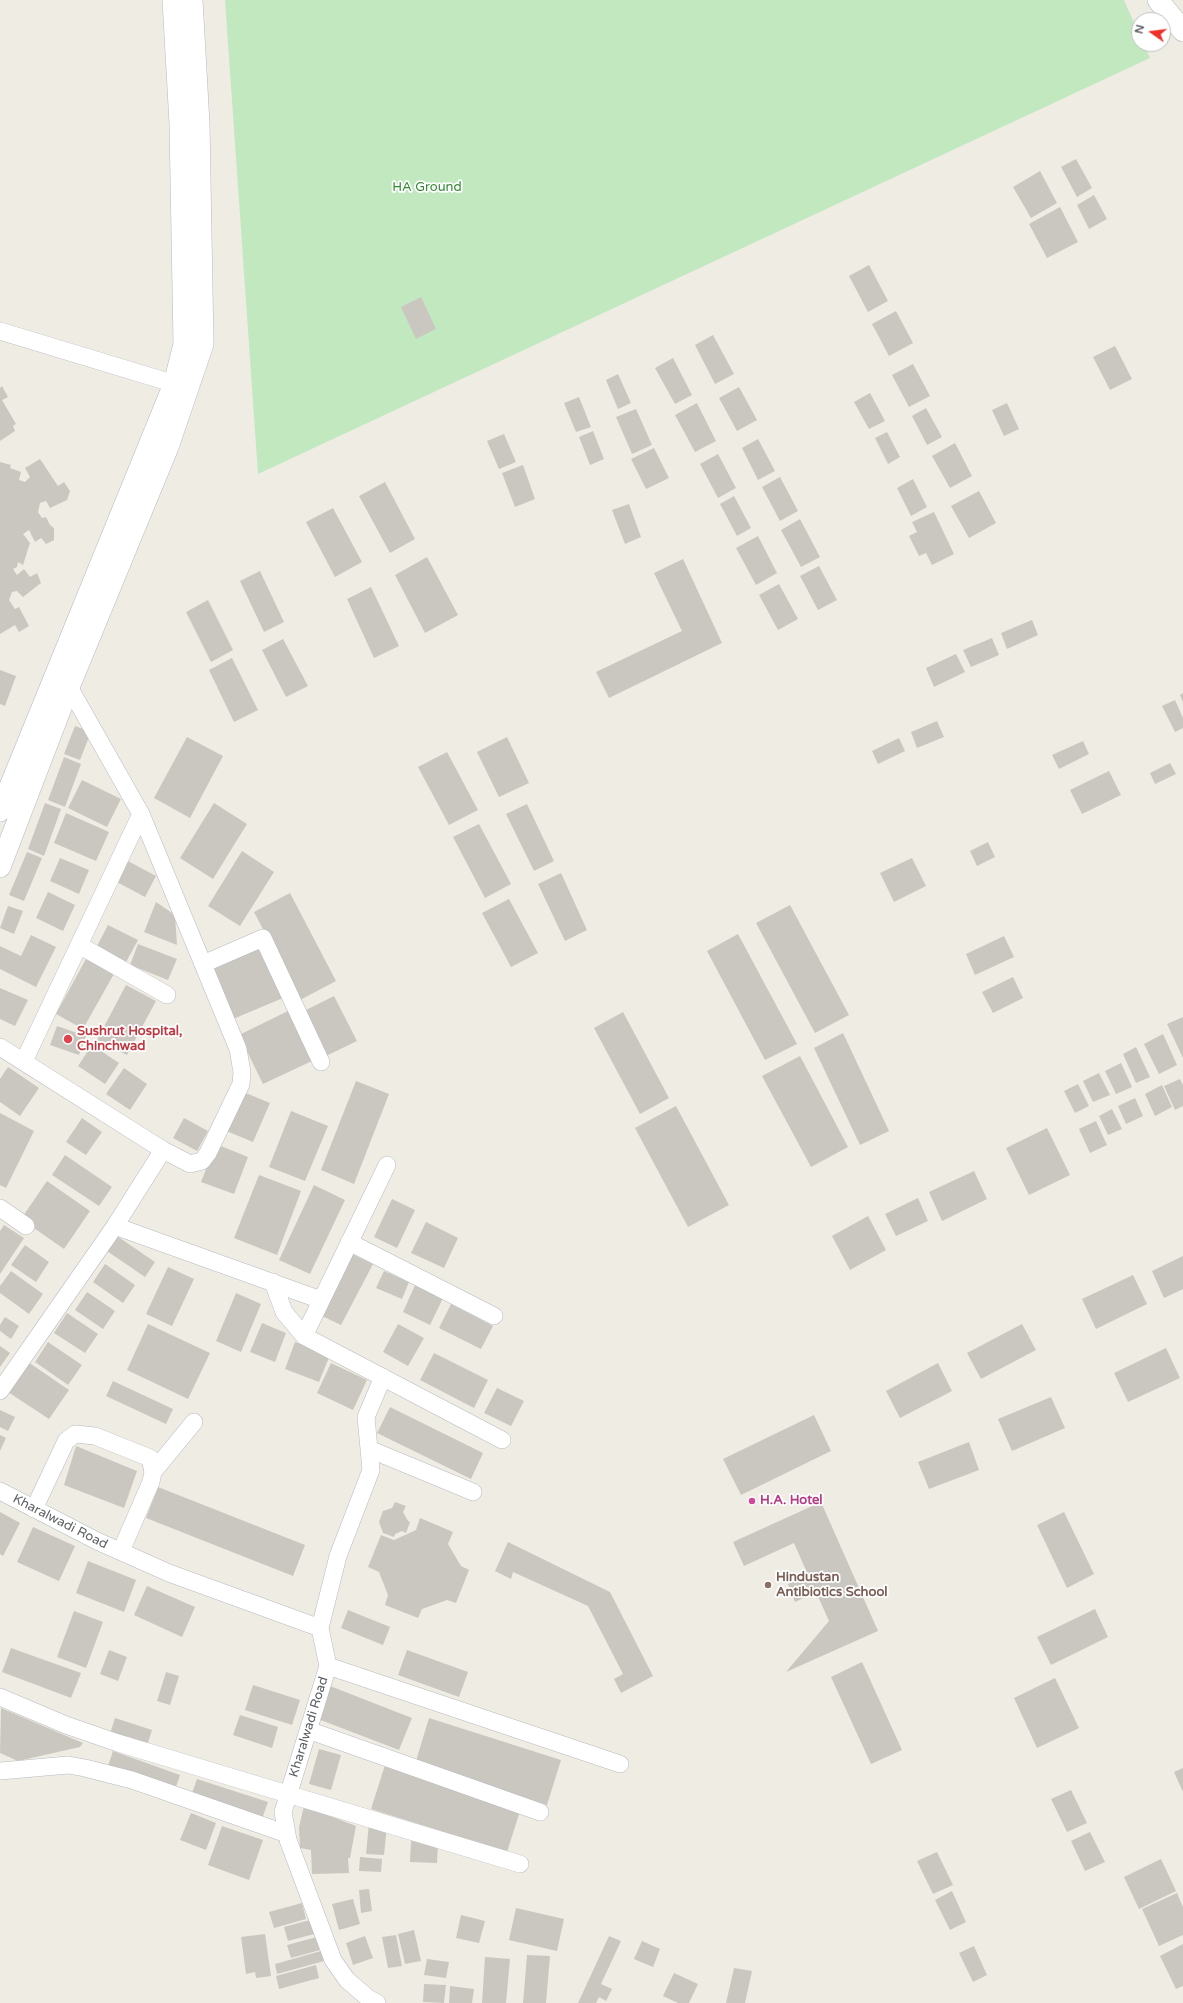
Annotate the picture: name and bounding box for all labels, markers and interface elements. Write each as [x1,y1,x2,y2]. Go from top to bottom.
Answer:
north arrow [1131,12,1171,52]
text: N [1132,23,1147,35]
park label: HA Ground [392,180,462,196]
place label: Sushrut Hospital, Chinchwad [77,1024,182,1055]
marker: Sushrut Hospital, Chinchwad [62,1033,74,1045]
street label: Kharalwadi Road [10,1491,110,1553]
place label: H.A. Hotel [760,1493,823,1509]
marker: H.A. Hotel [747,1496,757,1506]
place label: Hindustan Antibiotics School [776,1570,888,1601]
marker: Hindustan Antibiotics School [763,1580,773,1590]
street label: Kharalwadi Road [286,1675,332,1779]

